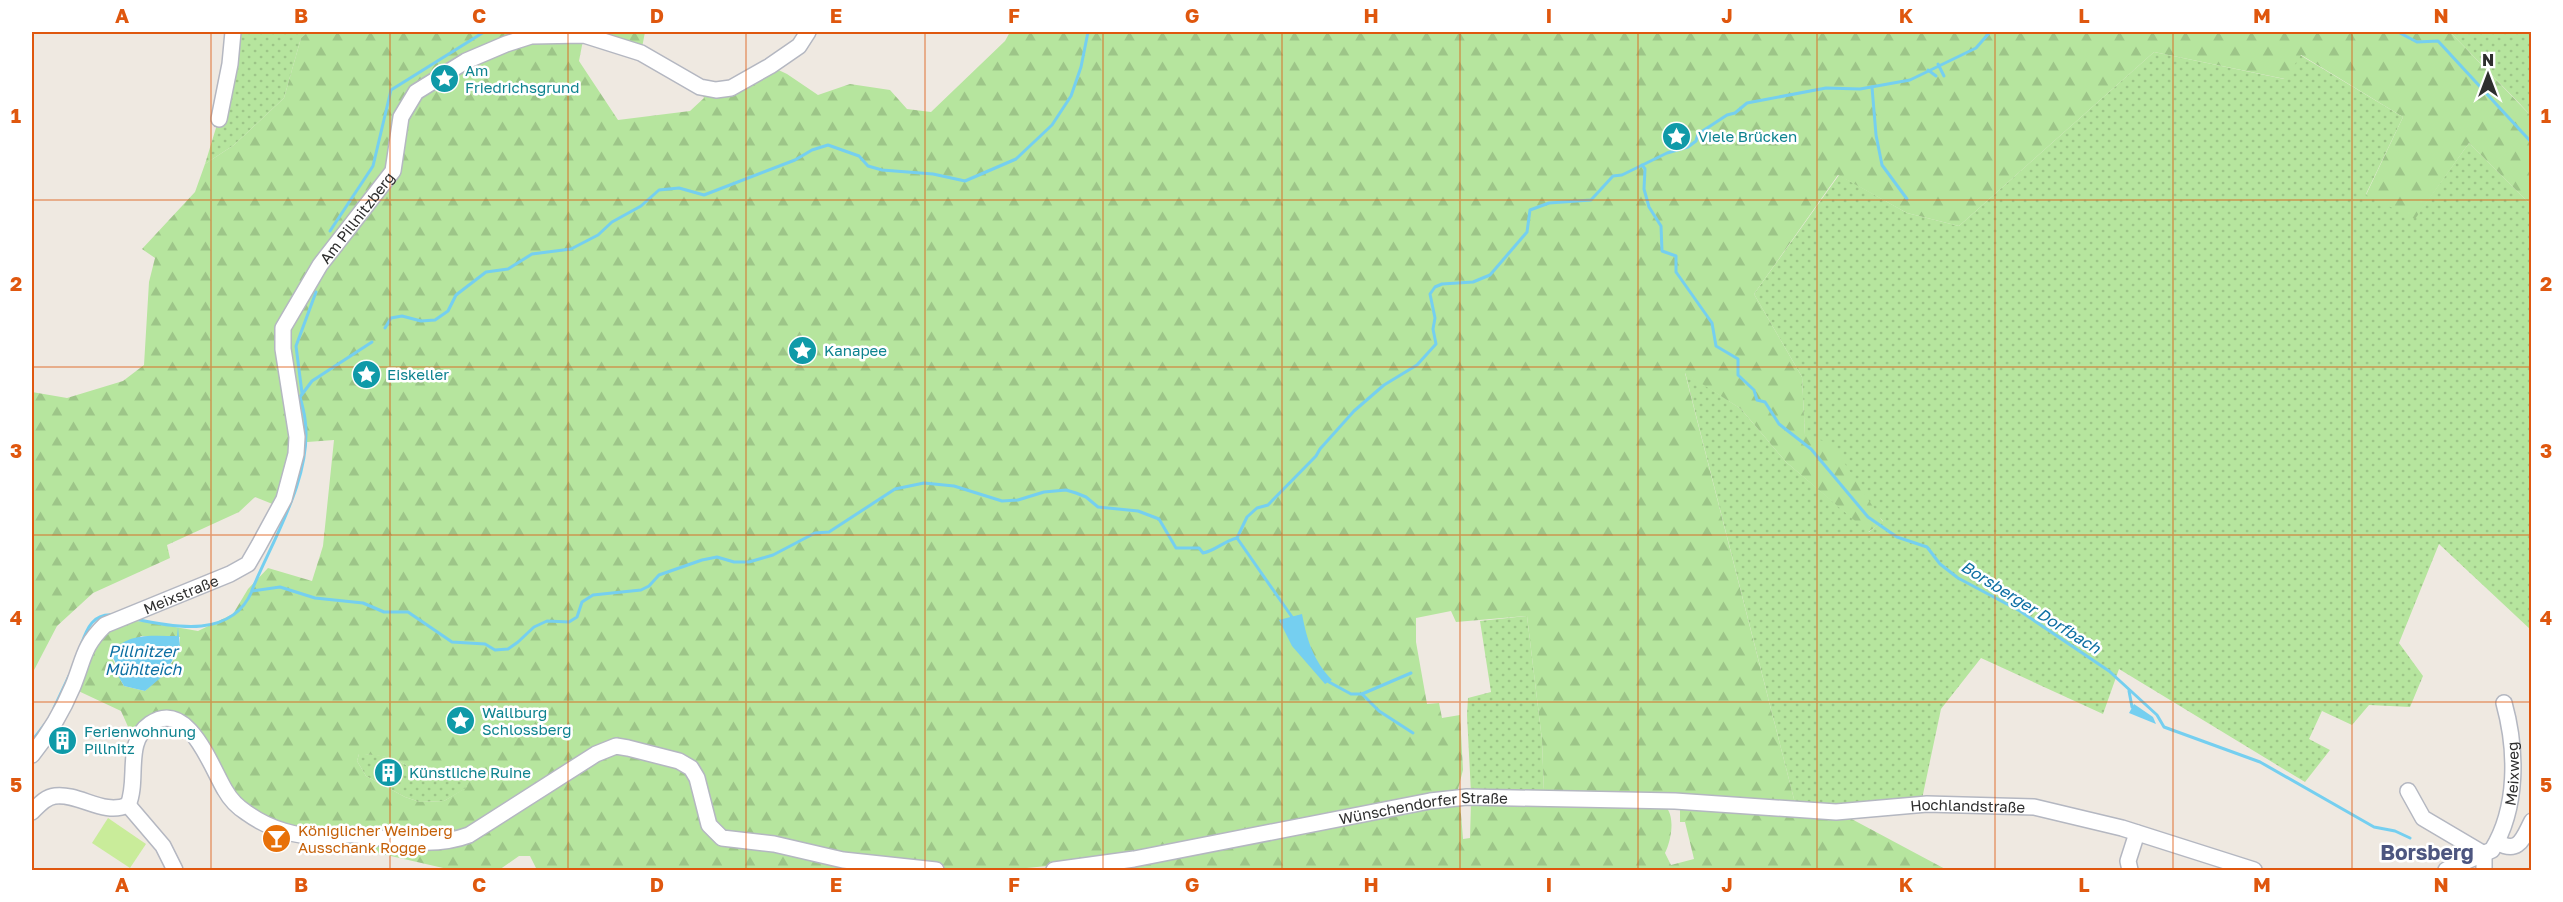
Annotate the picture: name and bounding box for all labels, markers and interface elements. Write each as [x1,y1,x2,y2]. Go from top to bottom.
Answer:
text: A [115,3,129,27]
text: B [294,3,308,27]
text: C [472,3,486,27]
text: D [650,3,664,27]
text: E [830,3,842,27]
text: F [1008,3,1020,27]
text: G [1185,3,1199,27]
text: H [1363,3,1379,27]
text: I [1546,3,1552,27]
text: J [1721,3,1733,27]
text: K [1899,3,1914,27]
text: L [2078,3,2090,27]
text: M [2253,3,2271,27]
text: N [2433,3,2449,27]
north arrow [2458,45,2518,105]
text: N [2482,50,2494,70]
place label: Am Friedrichsgrund [465,61,580,96]
place icon: Am Friedrichsgrund [428,63,460,95]
text: 1 [11,103,21,127]
text: 1 [2541,103,2551,127]
place icon: Viele Brücken [1661,120,1693,152]
place label: Viele Brücken [1698,127,1797,145]
street label: Am Pillnitzberg [316,168,398,267]
text: 2 [10,271,22,295]
text: 2 [2540,271,2552,295]
place icon: Kanapee [787,334,819,366]
place label: Kanapee [824,341,887,359]
place icon: Eiskeller [350,358,382,390]
place label: Eiskeller [387,365,449,383]
text: 3 [10,438,22,462]
text: 3 [2540,438,2552,462]
water label: Borsberger Dorfbach [1958,556,2105,659]
street label: Meixstraße [140,571,221,617]
text: 4 [10,605,22,629]
text: 4 [2540,605,2552,629]
water label: Pillnitzer Mühlteich [105,641,182,679]
place label: Wallburg Schlossberg [482,703,571,738]
place icon: Wallburg Schlossberg [445,705,477,737]
place label: Ferienwohnung Pillnitz [84,722,196,757]
building icon: Ferienwohnung Pillnitz [47,724,79,756]
street label: Meixweg [2500,741,2522,807]
building icon: Künstliche Ruine [372,756,404,788]
place label: Künstliche Ruine [409,763,531,781]
text: 5 [10,772,22,796]
text: 5 [2540,772,2552,796]
street label: Wünschendorfer Straße [1337,788,1508,828]
street label: Hochlandstraße [1909,795,2026,816]
place label: Königlicher Weinberg Ausschank Rogge [298,821,453,856]
bar icon: Königlicher Weinberg Ausschank Rogge [261,823,293,855]
district label: Borsberg [2380,839,2474,865]
text: A [115,872,129,896]
text: B [294,872,308,896]
text: C [472,872,486,896]
text: D [650,872,664,896]
text: E [830,872,842,896]
text: F [1008,872,1020,896]
text: G [1185,872,1199,896]
text: H [1363,872,1379,896]
text: I [1546,872,1552,896]
text: J [1721,872,1733,896]
text: K [1899,872,1914,896]
text: L [2078,872,2090,896]
text: M [2253,872,2271,896]
text: N [2433,872,2449,896]

